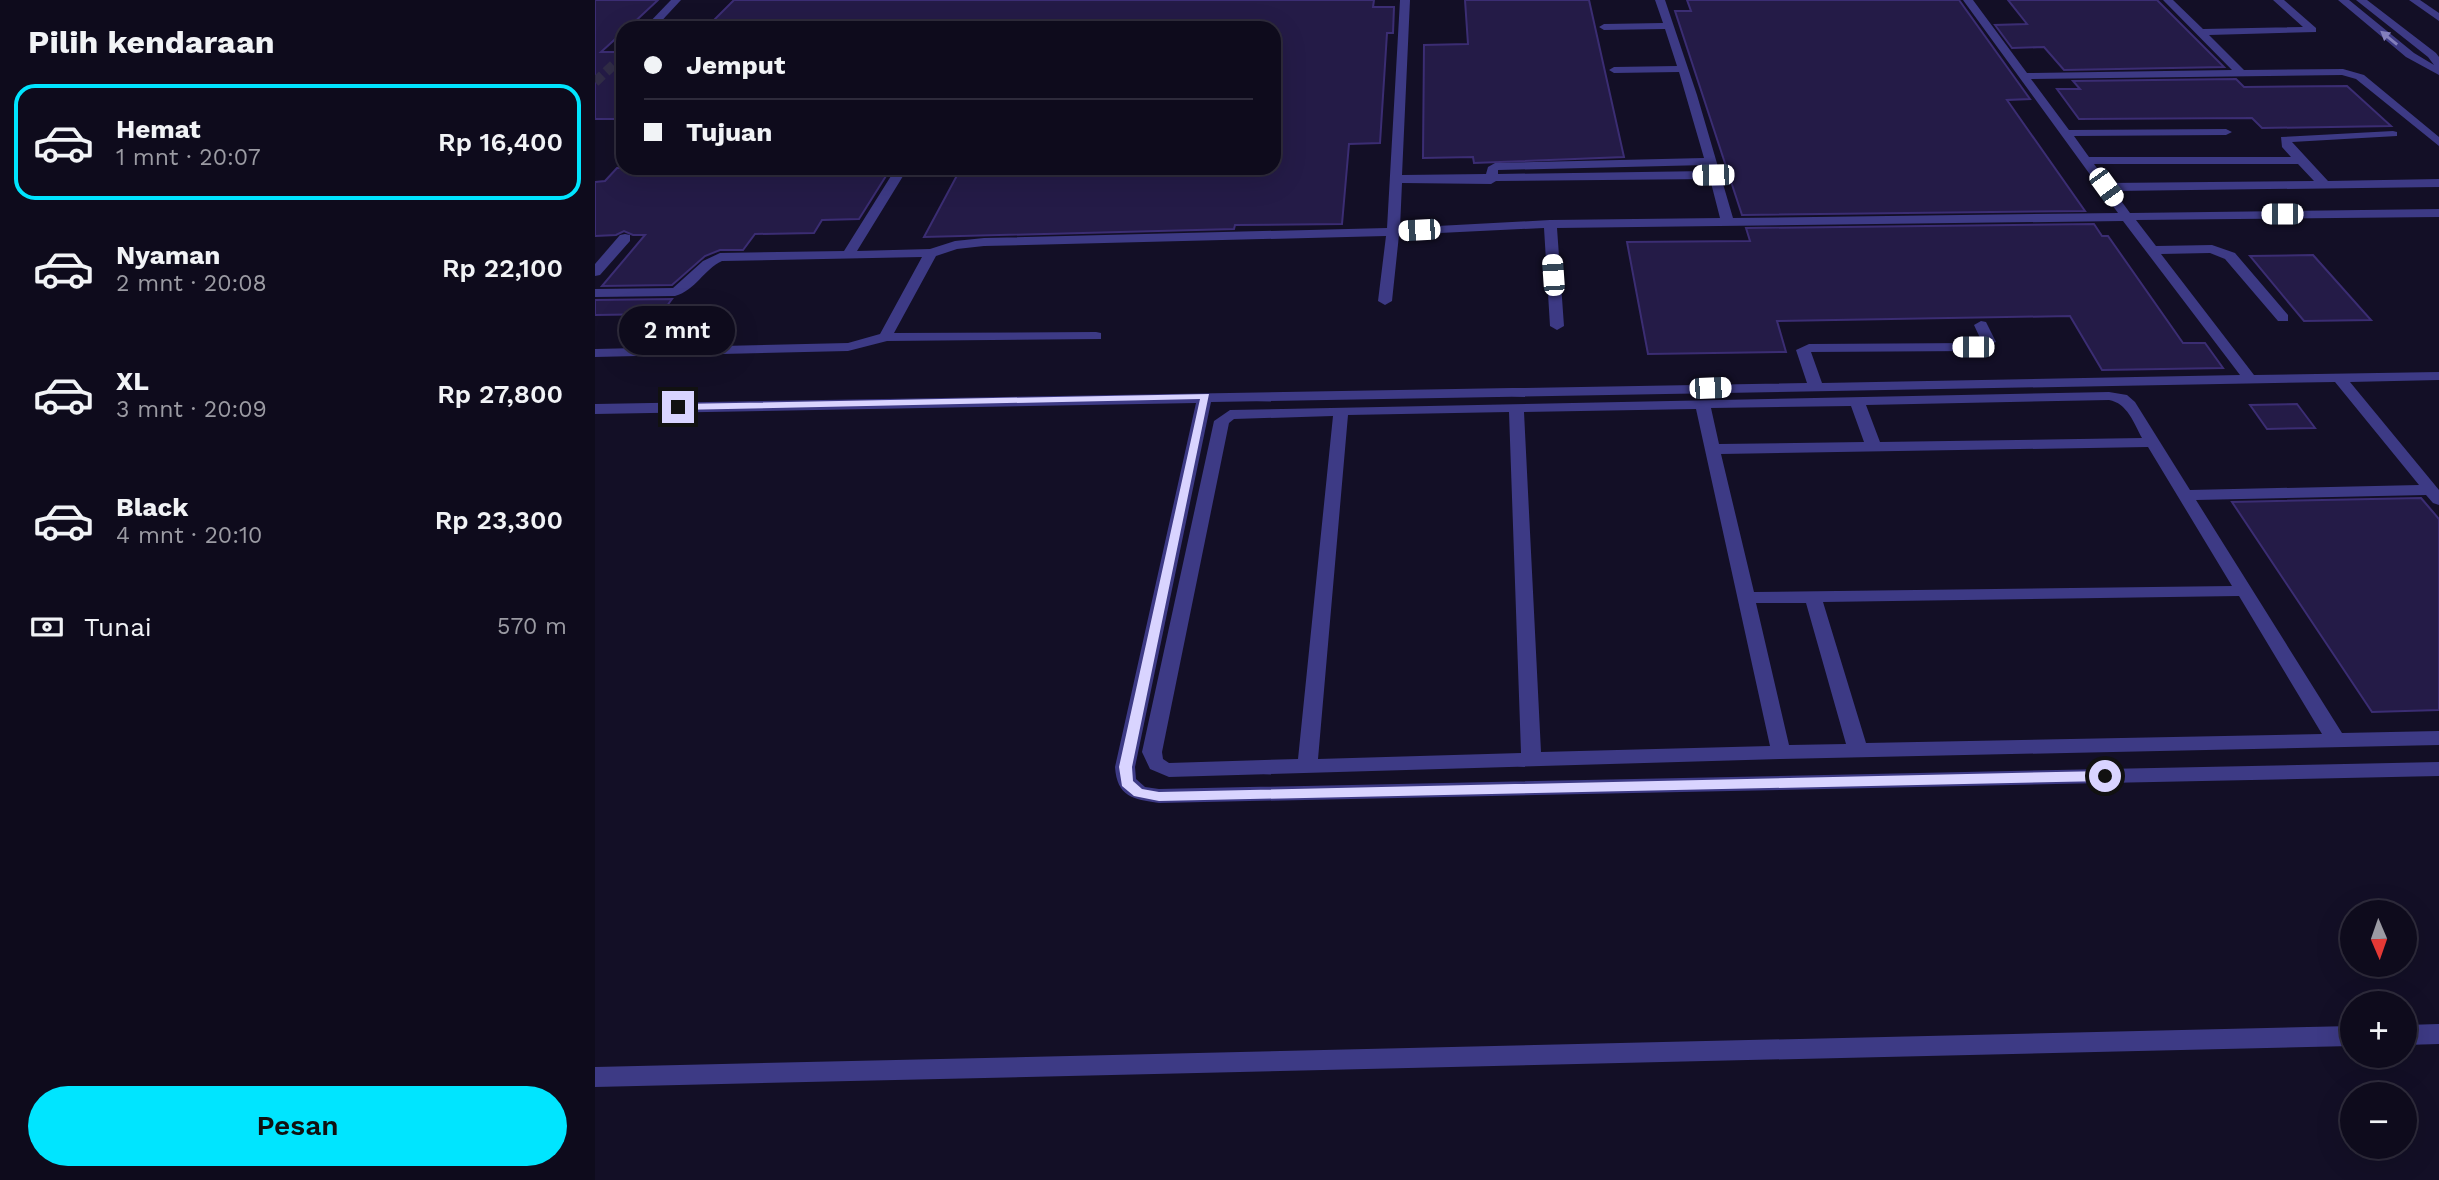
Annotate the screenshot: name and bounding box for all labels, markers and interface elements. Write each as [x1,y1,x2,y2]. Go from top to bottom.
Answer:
text: Pilih kendaraan [28,23,275,61]
one-way arrow [2381,31,2398,46]
text: Jemput [686,50,785,80]
icon: car [32,111,95,174]
text: Hemat [116,114,201,144]
text: Tujuan [686,117,772,147]
text: Rp 16,400 [438,127,563,157]
text: 1 mnt · 20:07 [116,144,261,171]
car [1692,164,1735,186]
car [2086,164,2127,210]
car [2262,204,2304,225]
car [1398,218,1441,242]
icon: car [32,237,95,300]
text: Nyaman [116,240,220,270]
text: Rp 22,100 [442,253,563,283]
car [1542,253,1565,297]
text: 2 mnt · 20:08 [116,270,267,297]
callout: 2 mnt [620,306,736,354]
text: 2 mnt [644,317,710,344]
car [1953,337,1995,358]
icon: car [32,363,95,426]
text: XL [116,366,149,396]
car [1689,377,1732,399]
text: Rp 27,800 [437,379,563,409]
route end [662,391,694,423]
text: 3 mnt · 20:09 [116,396,267,423]
icon: car [32,489,95,552]
text: Black [116,492,188,522]
text: Rp 23,300 [435,505,563,535]
text: 4 mnt · 20:10 [116,522,262,549]
icon: cash [28,608,66,646]
text: Tunai [84,612,152,642]
text: 570 m [497,613,567,640]
route start [2089,760,2121,792]
north arrow [2340,900,2417,976]
map controls [2340,900,2417,1159]
button: + [2340,991,2417,1068]
button: − [2340,1082,2417,1159]
button: Pesan [28,1086,567,1166]

